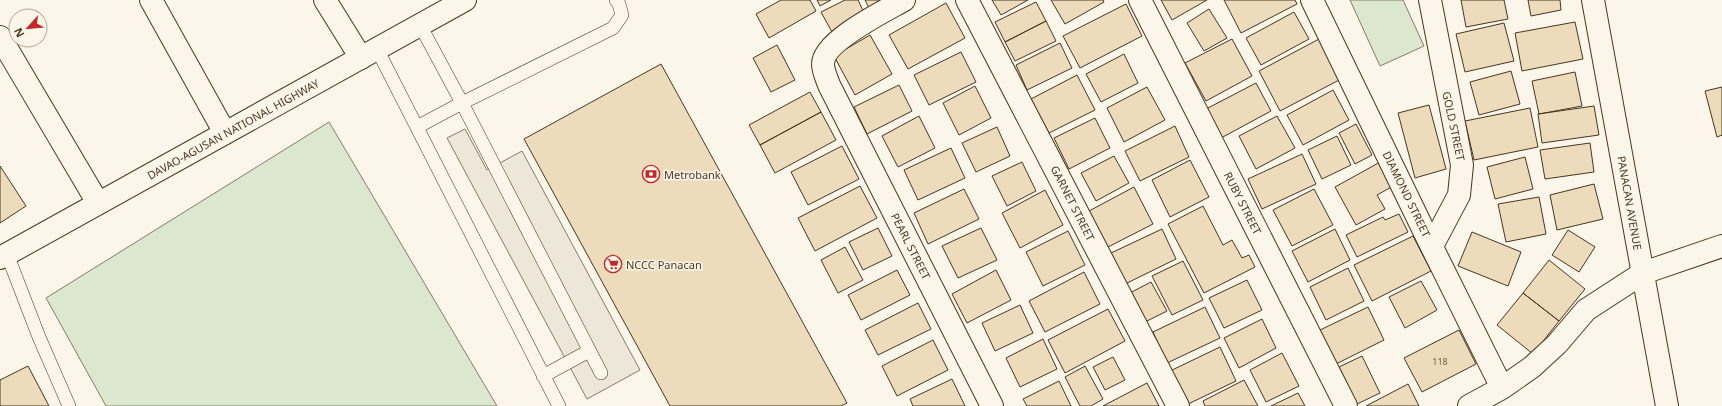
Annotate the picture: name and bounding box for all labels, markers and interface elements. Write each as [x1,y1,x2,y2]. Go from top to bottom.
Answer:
north arrow [8,8,48,48]
text: N [10,25,27,40]
street label: DAVAO-AGUSAN NATIONAL HIGHWAY [144,75,322,183]
street label: GOLD STREET [1439,90,1469,162]
street label: DIAMOND STREET [1380,148,1434,240]
street label: PANACAN AVENUE [1614,155,1646,251]
street label: GARNET STREET [1048,163,1098,243]
bank icon: Metrobank [641,164,661,184]
place label: Metrobank [664,167,721,182]
street label: RUBY STREET [1221,169,1265,237]
street label: PEARL STREET [888,210,934,282]
supermarket icon: NCCC Panacan [603,254,623,274]
place label: NCCC Panacan [626,257,702,272]
house number: 118 [1432,355,1448,368]

